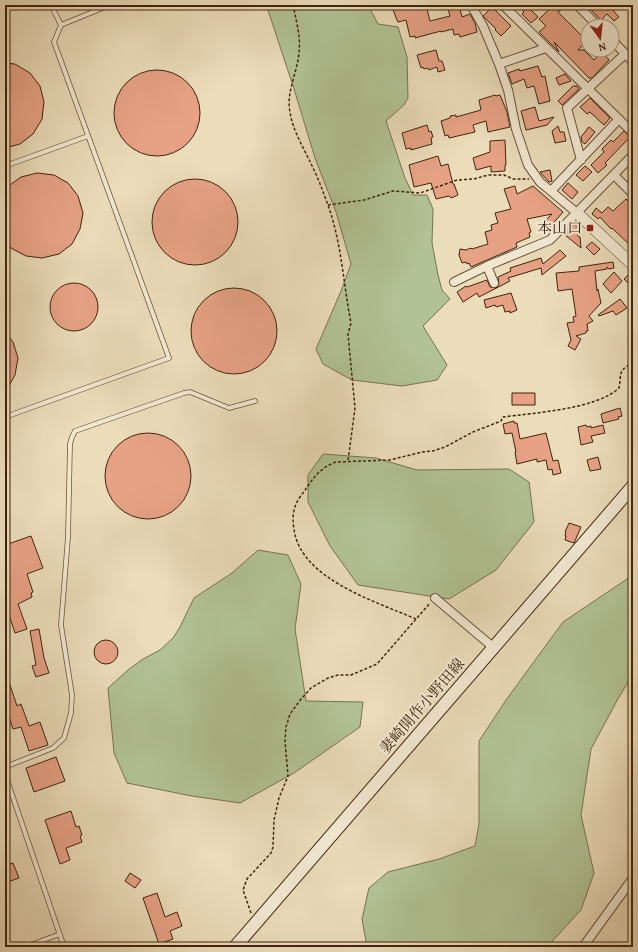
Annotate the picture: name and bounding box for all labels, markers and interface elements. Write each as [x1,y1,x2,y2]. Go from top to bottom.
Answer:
north arrow [580,18,620,58]
text: N [596,39,608,57]
place label: 本山口 [537,217,582,238]
marker: 本山口 [585,223,595,233]
street label: 妻崎開作小野田線 [374,653,469,758]

